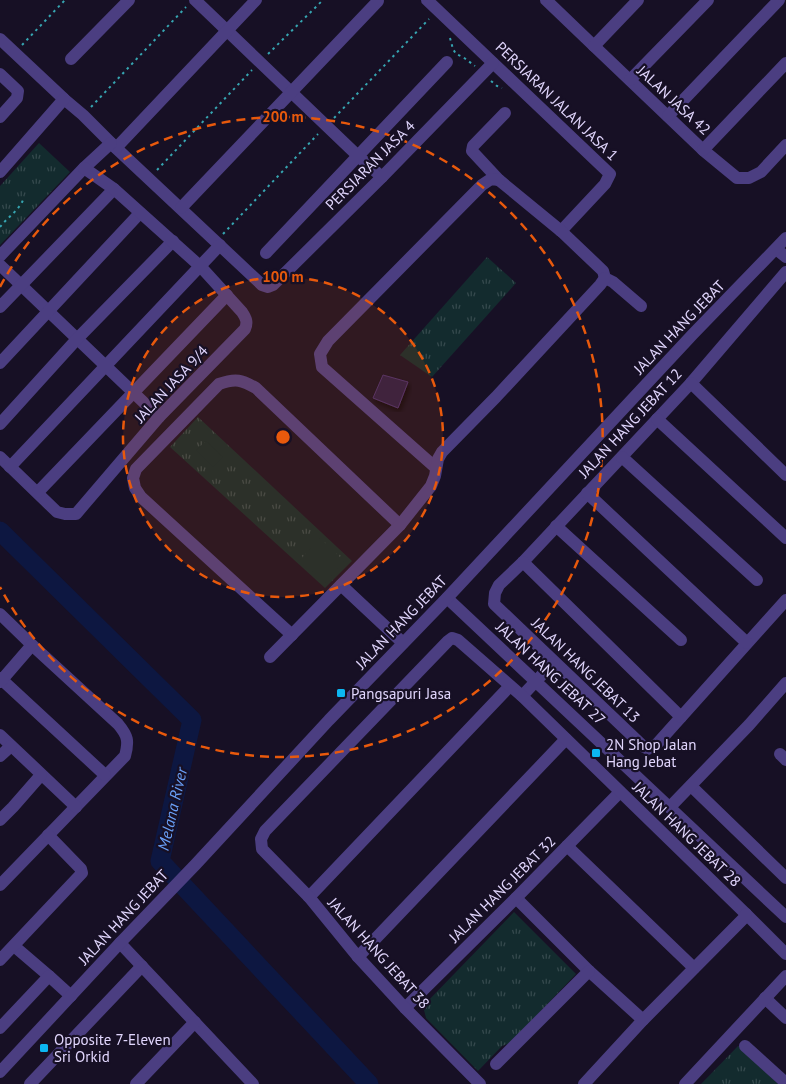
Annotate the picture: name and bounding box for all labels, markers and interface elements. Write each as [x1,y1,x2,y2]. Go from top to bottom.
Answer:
street label: PERSIARAN JALAN JASA 1 [492,37,622,165]
street label: JALAN JASA 42 [633,60,715,139]
text: 200 m [262,107,304,126]
street label: PERSIARAN JASA 4 [321,116,419,214]
text: 100 m [262,267,304,286]
street label: JALAN HANG JEBAT [629,276,729,379]
street label: JALAN JASA 9/4 [130,341,212,427]
street label: JALAN HANG JEBAT 12 [574,364,686,483]
centre of rings [274,428,292,446]
street label: JALAN HANG JEBAT [351,571,451,674]
street label: JALAN HANG JEBAT 13 [527,613,644,727]
street label: JALAN HANG JEBAT 27 [491,617,610,729]
place label: Pangsapuri Jasa [351,684,451,703]
marker: Pangsapuri Jasa [335,687,347,699]
place label: 2N Shop Jalan Hang Jebat [606,735,696,771]
marker: 2N Shop Jalan Hang Jebat [590,747,602,759]
water label: Melana River [153,764,192,852]
street label: JALAN HANG JEBAT 28 [628,777,745,891]
street label: JALAN HANG JEBAT 32 [444,832,559,947]
street label: JALAN HANG JEBAT [73,865,172,969]
street label: JALAN HANG JEBAT 38 [323,893,434,1012]
place label: Opposite 7-Eleven Sri Orkid [54,1030,171,1066]
marker: Opposite 7-Eleven Sri Orkid [38,1042,50,1054]

